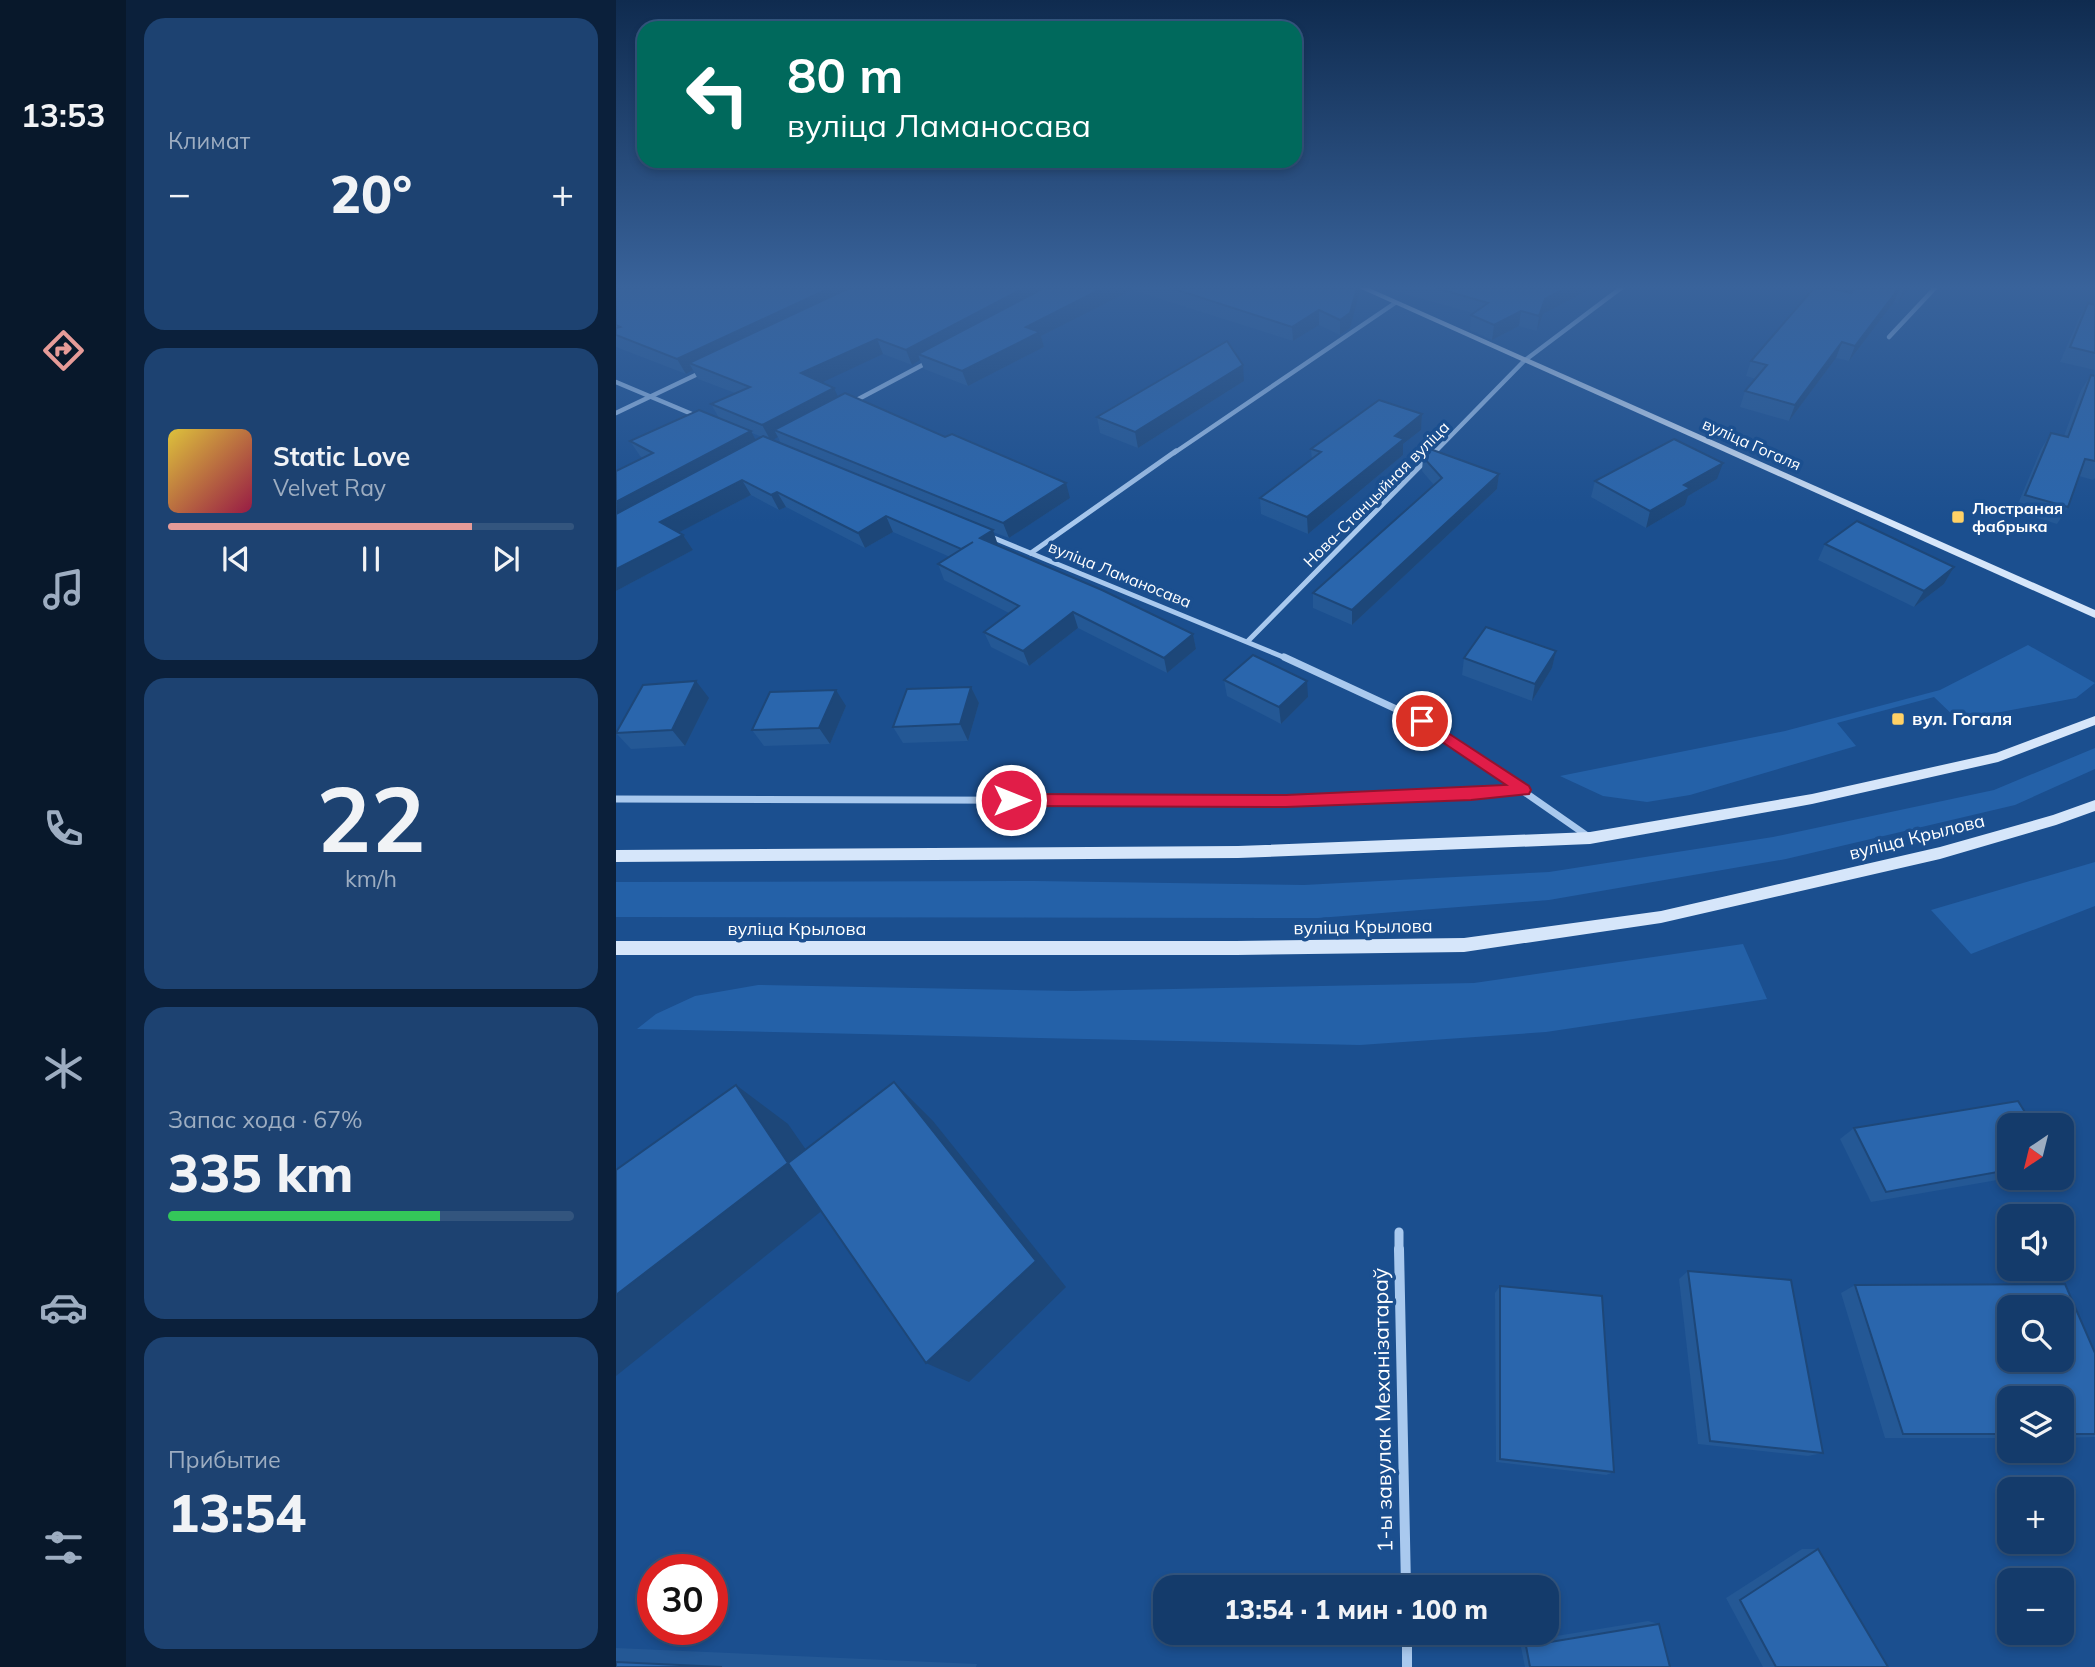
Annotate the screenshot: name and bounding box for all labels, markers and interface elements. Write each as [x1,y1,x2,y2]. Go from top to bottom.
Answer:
text: 80 m [787,44,903,105]
icon: left [672,49,763,140]
text: 13:53 [21,95,105,135]
text: вуліца Ламаносава [787,105,1091,145]
text: Климат [168,126,250,155]
text: 20° [330,161,412,226]
text: − [168,169,191,217]
text: + [551,169,574,217]
icon: directions [39,326,88,375]
street label: вуліца Гогаля [1700,413,1804,475]
street label: Нова-Станцыйная вуліца [1299,417,1453,571]
text: Static Love [273,440,410,473]
text: Velvet Ray [273,473,386,502]
place label: Люстраная фабрыка [1972,498,2063,536]
marker: Люстраная фабрыка [1950,509,1966,525]
street label: вуліца Ламаносава [1046,536,1194,612]
icon: previous [217,540,255,578]
icon: pause [352,540,390,578]
icon: next [487,540,525,578]
icon: music [39,565,88,614]
pin [1392,691,1452,751]
icon: arrive [1403,702,1441,740]
place label: вул. Гогаля [1912,707,2012,730]
marker: вул. Гогаля [1890,711,1906,727]
text: 22 [316,761,426,875]
position arrow [974,763,1048,837]
icon: phone [39,804,88,853]
street label: вуліца Крылова [1847,809,1987,865]
text: km/h [345,864,397,893]
street label: вуліца Крылова [1293,914,1433,939]
street label: вуліца Крылова [727,917,867,940]
icon: climate [39,1044,88,1093]
text: Запас хода · 67% [168,1105,363,1134]
north arrow [1997,1113,2074,1190]
map controls [1997,1113,2074,1645]
text: 335 km [168,1140,353,1205]
button: sound [1997,1204,2074,1281]
street label: 1-ы завулак Механізатараў [1367,1267,1397,1553]
icon: car [39,1283,88,1332]
button: search [1997,1295,2074,1372]
button: layers [1997,1386,2074,1463]
text: Прибытие [168,1445,281,1474]
button: + [1997,1477,2074,1554]
text: 13:54 [168,1480,306,1545]
icon: filters [39,1523,88,1572]
speed limit sign: 30 [637,1554,728,1645]
button: − [1997,1568,2074,1645]
text: 13:54 · 1 мин · 100 m [1224,1593,1488,1626]

